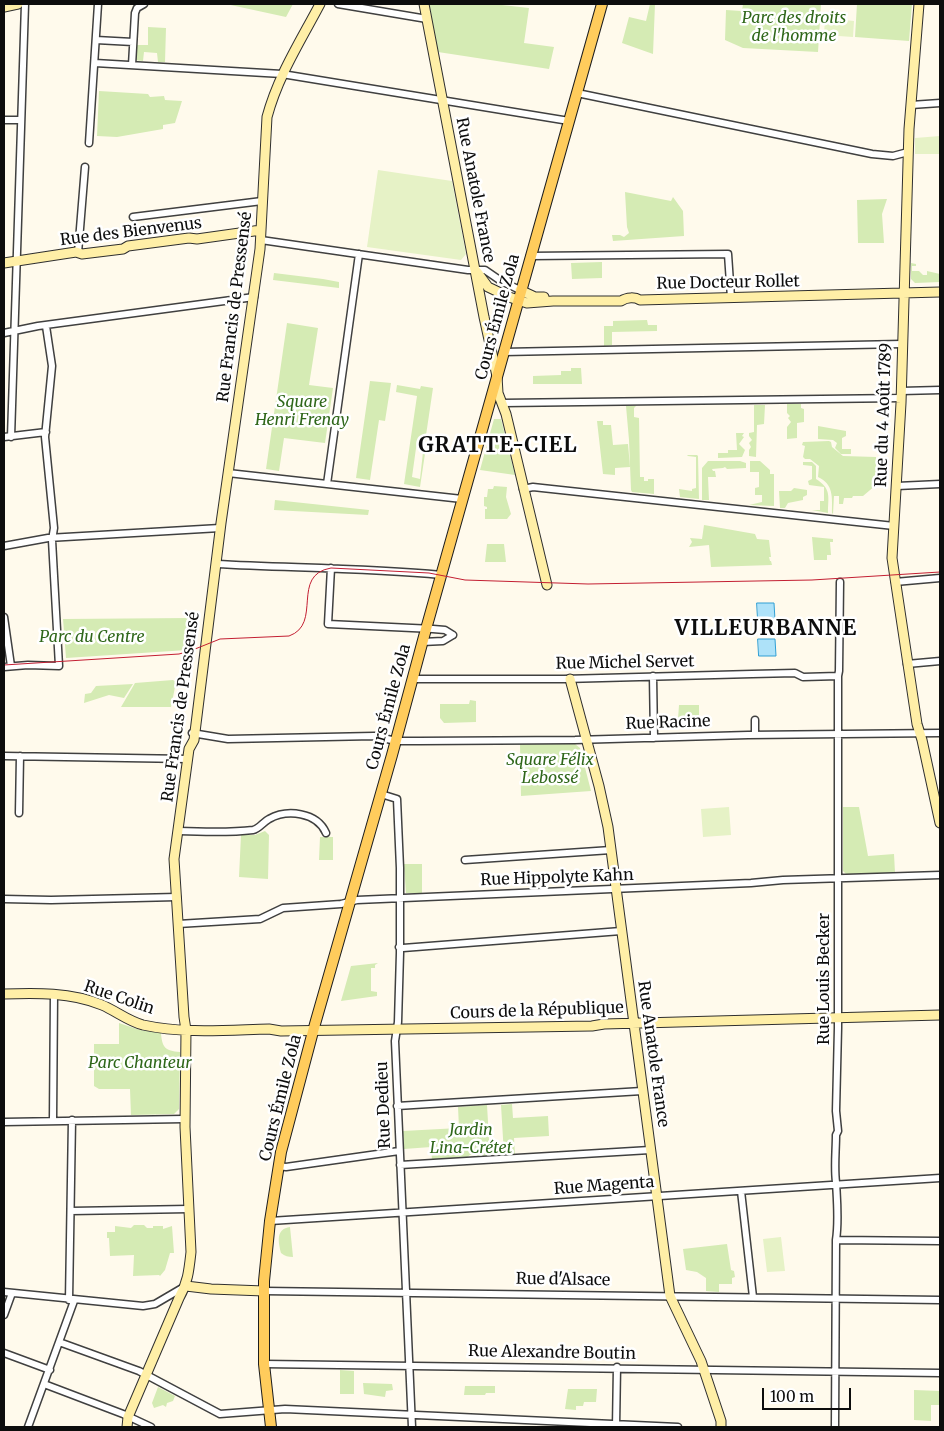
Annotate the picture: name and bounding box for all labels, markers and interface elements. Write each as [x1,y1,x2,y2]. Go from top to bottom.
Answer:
park label: Parc des droits de l'homme [742,8,846,46]
street label: Rue Anatole France [452,116,498,264]
street label: Rue Francis de Pressensé [214,211,256,403]
street label: Rue des Bienvenus [59,214,203,250]
street label: Cours Émile Zola [472,252,524,382]
street label: Rue Docteur Rollet [656,272,800,294]
street label: Rue du 4 Août 1789 [872,342,896,488]
park label: Square Henri Frenay [255,392,349,430]
district label: GRATTE-CIEL [417,433,579,459]
street label: Rue Francis de Pressensé [158,611,204,803]
district label: VILLEURBANNE [673,616,859,642]
park label: Parc du Centre [39,627,145,647]
street label: Cours Émile Zola [363,642,415,772]
street label: Rue Michel Servet [556,652,694,674]
street label: Rue Racine [625,712,711,734]
park label: Square Félix Lebossé [506,750,594,788]
street label: Rue Hippolyte Kahn [480,866,634,890]
street label: Rue Louis Becker [814,913,834,1045]
street label: Rue Colin [81,977,157,1019]
street label: Rue Anatole France [633,980,673,1128]
street label: Cours de la République [450,998,624,1024]
street label: Cours Émile Zola [256,1033,306,1163]
park label: Parc Chanteur [88,1053,192,1073]
street label: Rue Dedieu [373,1061,395,1149]
park label: Jardin Lina-Crétet [430,1120,512,1158]
street label: Rue Magenta [553,1173,655,1199]
street label: Rue d'Alsace [516,1270,610,1290]
street label: Rue Alexandre Boutin [468,1342,636,1364]
scale bar [764,1378,853,1410]
text: 100 m [770,1387,814,1406]

